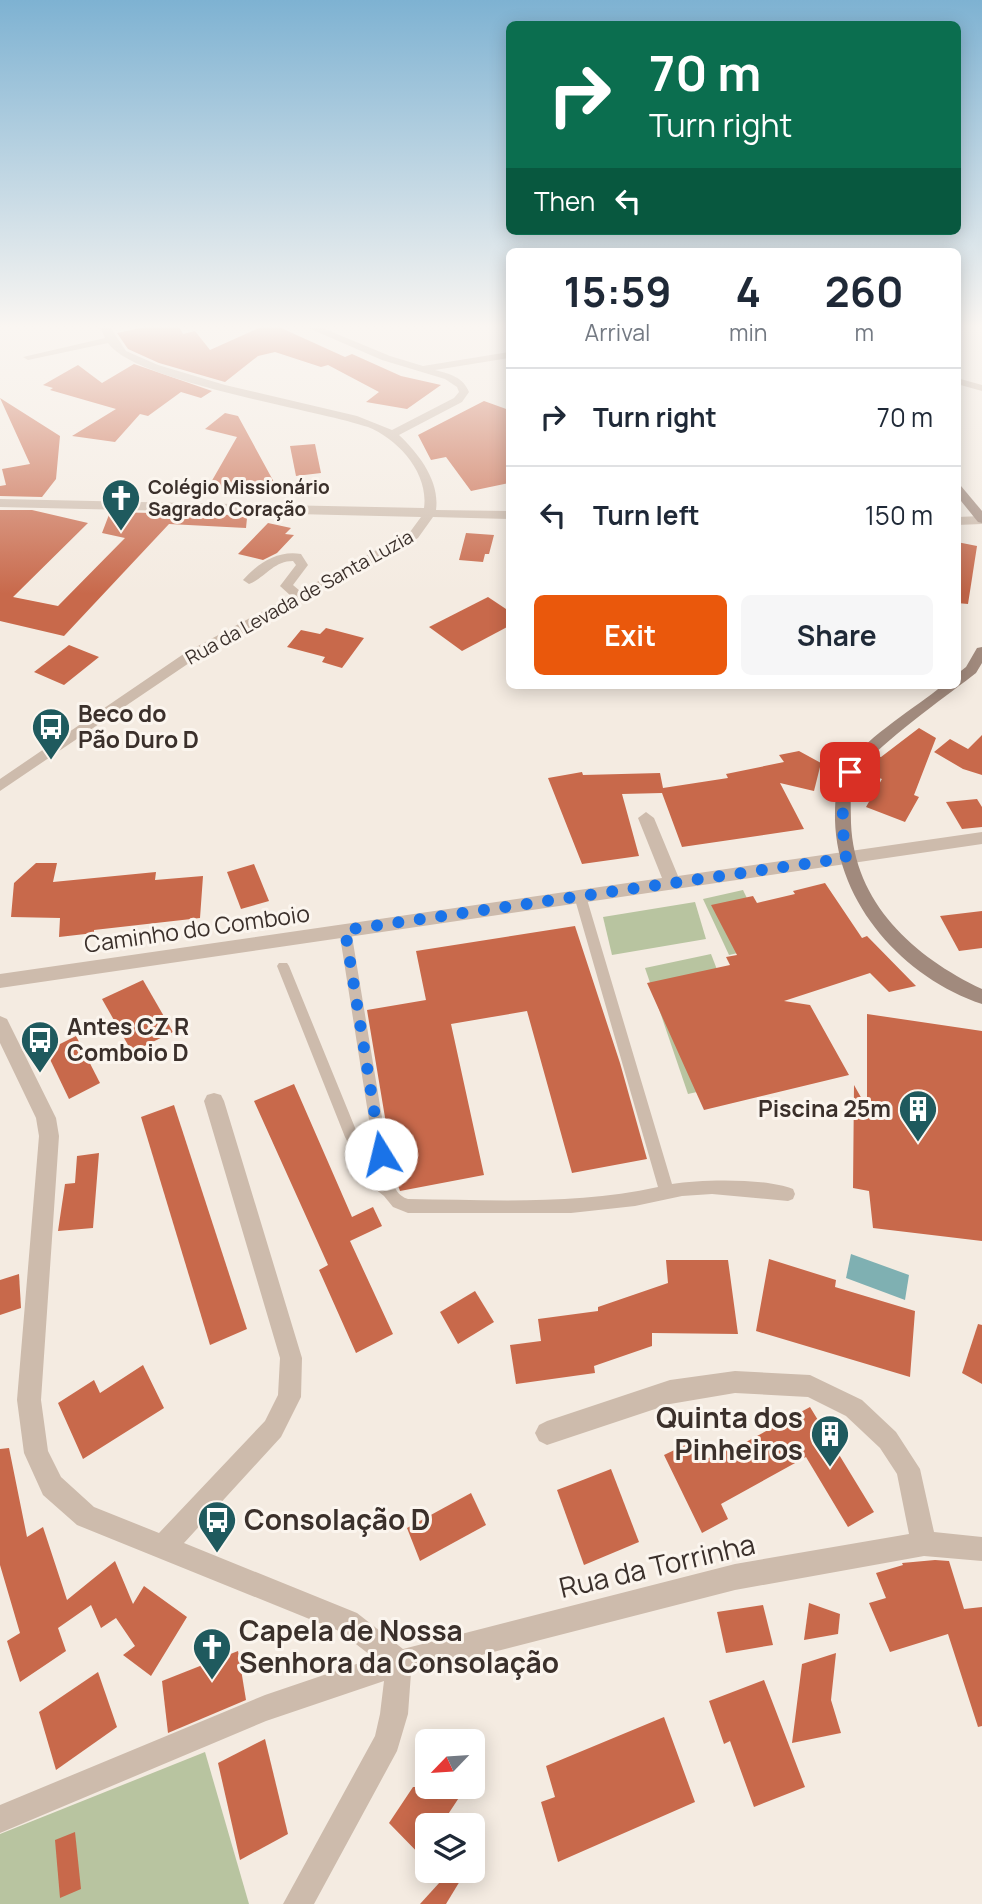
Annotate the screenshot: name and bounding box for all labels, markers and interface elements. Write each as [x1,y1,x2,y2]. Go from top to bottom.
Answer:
text: 70 m [649,39,761,106]
icon: right [534,49,625,140]
text: Turn right [649,103,792,147]
icon: left [609,182,647,220]
text: Then [534,183,595,219]
text: 15:59 [563,262,672,320]
text: 4 [735,262,761,320]
text: 260 [825,262,904,320]
text: Arrival [585,316,650,348]
text: min [729,316,767,348]
text: m [854,316,874,348]
icon: right [534,398,572,436]
text: Turn right [593,399,717,435]
text: 70 m [877,399,933,435]
place label: Colégio Missionário Sagrado Coração [148,474,330,522]
church icon: Colégio Missionário Sagrado Coração [100,477,142,532]
icon: left [534,496,572,534]
text: Turn left [593,497,700,533]
text: 150 m [865,497,933,533]
street label: Rua da Levada de Santa Luzia [180,523,418,671]
button: Exit [534,595,727,675]
button: Share [741,595,933,675]
place label: Beco do Pão Duro D [78,697,199,755]
bus stop icon: Beco do Pão Duro D [30,706,72,761]
pin [820,742,880,802]
icon: arrive [831,753,869,791]
street label: Caminho do Comboio [82,896,312,960]
place label: Antes CZ R Comboio D [67,1010,189,1068]
bus stop icon: Antes CZ R Comboio D [19,1019,61,1074]
building icon: Piscina 25m [897,1088,939,1143]
place label: Piscina 25m [758,1092,891,1124]
position arrow [344,1117,418,1191]
place label: Quinta dos Pinheiros [656,1398,803,1468]
building icon: Quinta dos Pinheiros [809,1413,851,1468]
bus stop icon: Consolação D [196,1499,238,1554]
place label: Consolação D [244,1500,430,1538]
street label: Rua da Torrinha [555,1524,758,1606]
place label: Capela de Nossa Senhora da Consolação [239,1611,559,1681]
church icon: Capela de Nossa Senhora da Consolação [191,1626,233,1681]
north arrow [415,1729,485,1799]
map controls [415,1729,485,1883]
button: layers [415,1813,485,1883]

